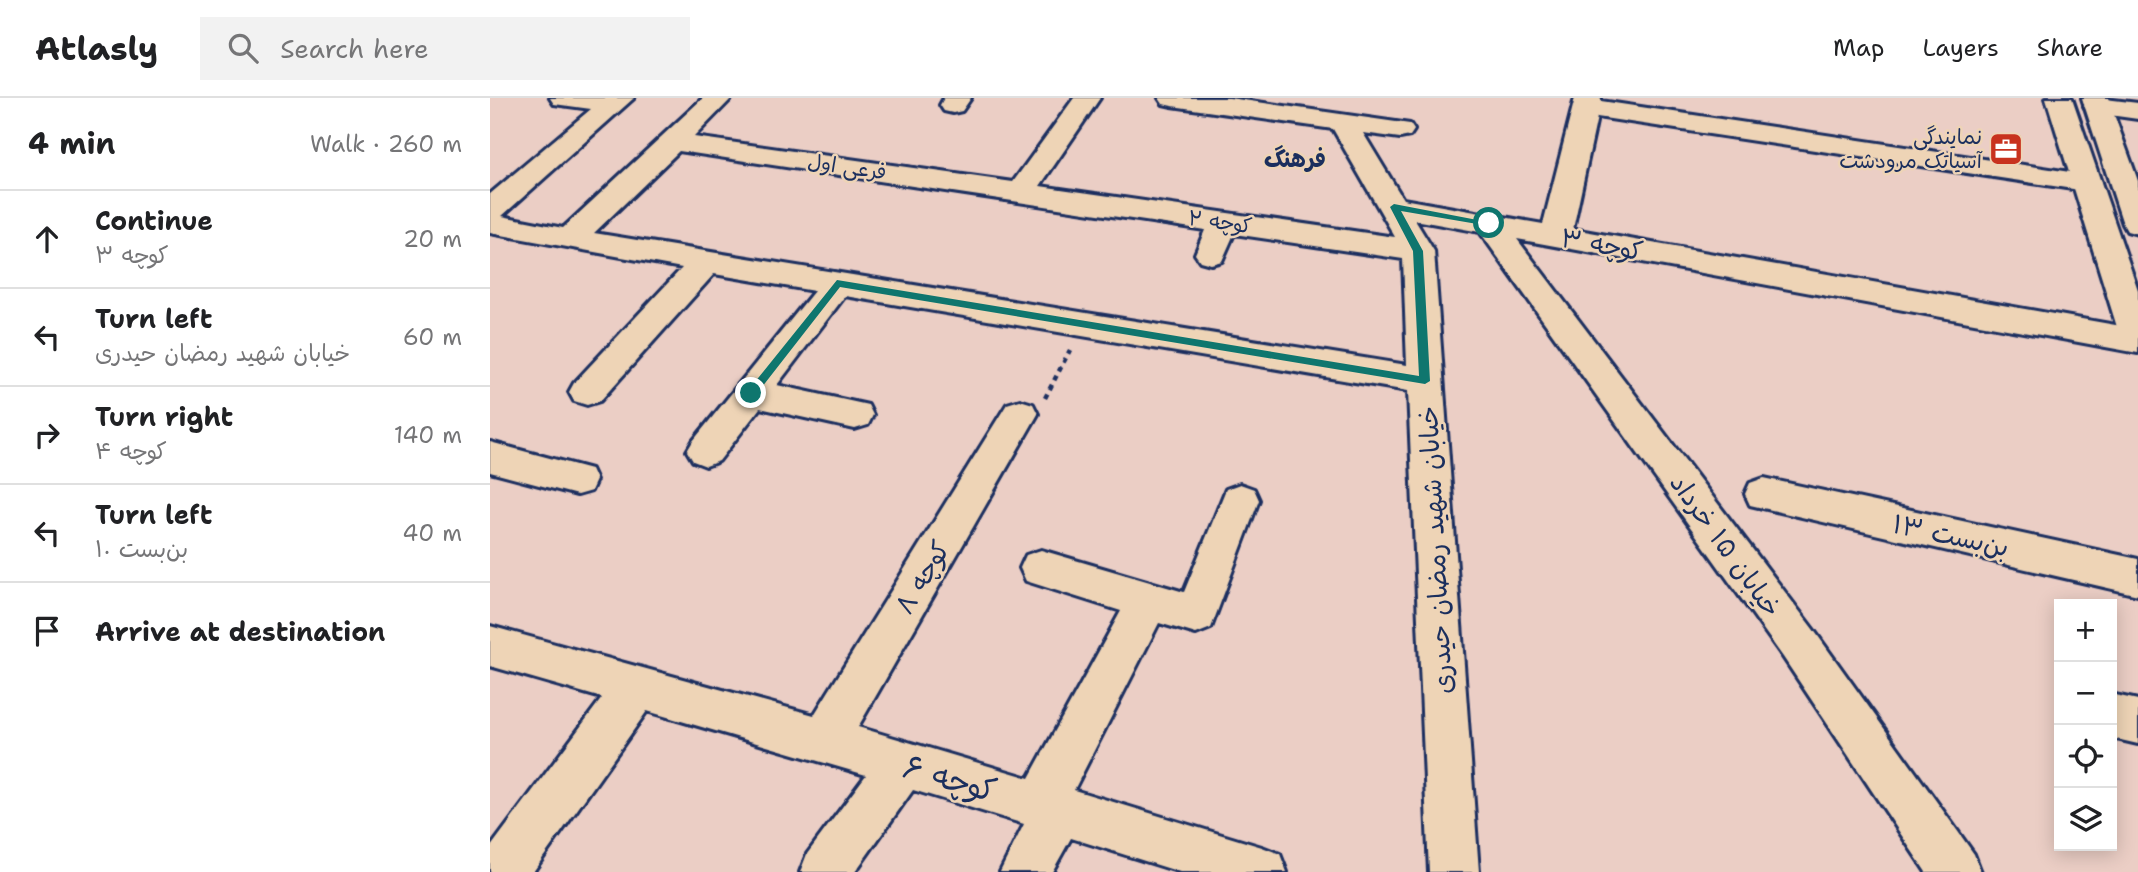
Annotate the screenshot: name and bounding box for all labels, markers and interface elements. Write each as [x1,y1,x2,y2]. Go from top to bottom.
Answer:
search box [200,17,690,80]
text: Atlasly [35,26,158,71]
icon: search [224,29,262,67]
text: Search here [280,31,429,66]
text: Map [1833,32,1884,64]
text: Layers [1922,32,1999,64]
text: Share [2037,32,2103,64]
text: 4 min [28,123,115,164]
place label: نمایندگی آسیاتک مرودشت [1839,123,1983,175]
text: Walk · 260 m [310,129,462,159]
office icon: نمایندگی آسیاتک مرودشت [1987,130,2025,168]
district label: فرهنگ [1264,144,1326,174]
street label: فرعی اول [806,148,888,186]
text: Continue [95,203,213,238]
street label: کوچه ۲ [1186,204,1254,240]
route start [1473,207,1504,238]
icon: ahead [28,220,66,258]
street label: کوچه ۳ [1558,220,1646,268]
text: 20 m [403,224,462,254]
text: کوچه ۳ [95,240,169,270]
text: Turn left [95,301,212,336]
icon: left [28,318,66,356]
text: 60 m [403,322,462,352]
text: خیابان شهید رمضان حیدری [95,338,350,368]
route end [735,377,766,408]
text: Turn right [95,399,233,434]
street label: خیابان شهید رمضان حیدری [1410,405,1460,695]
icon: right [28,416,66,454]
text: 140 m [394,420,462,450]
text: کوچه ۴ [95,436,167,466]
street label: خیابان ۱۵ خرداد [1662,466,1790,624]
text: Turn left [95,497,212,532]
street label: بن‌بست ۱۳ [1890,506,2012,564]
icon: left [28,514,66,552]
text: 40 m [402,518,462,548]
text: بن‌بست ۱۰ [95,534,188,564]
street label: کوچه ۸ [886,534,958,620]
map controls [2054,599,2117,851]
button: + [2054,599,2117,662]
icon: arrive [28,612,66,650]
text: Arrive at destination [95,614,385,649]
button: − [2054,662,2117,725]
button: locate [2054,725,2117,788]
street label: کوچه ۶ [898,744,1002,812]
button: layers [2054,788,2117,851]

